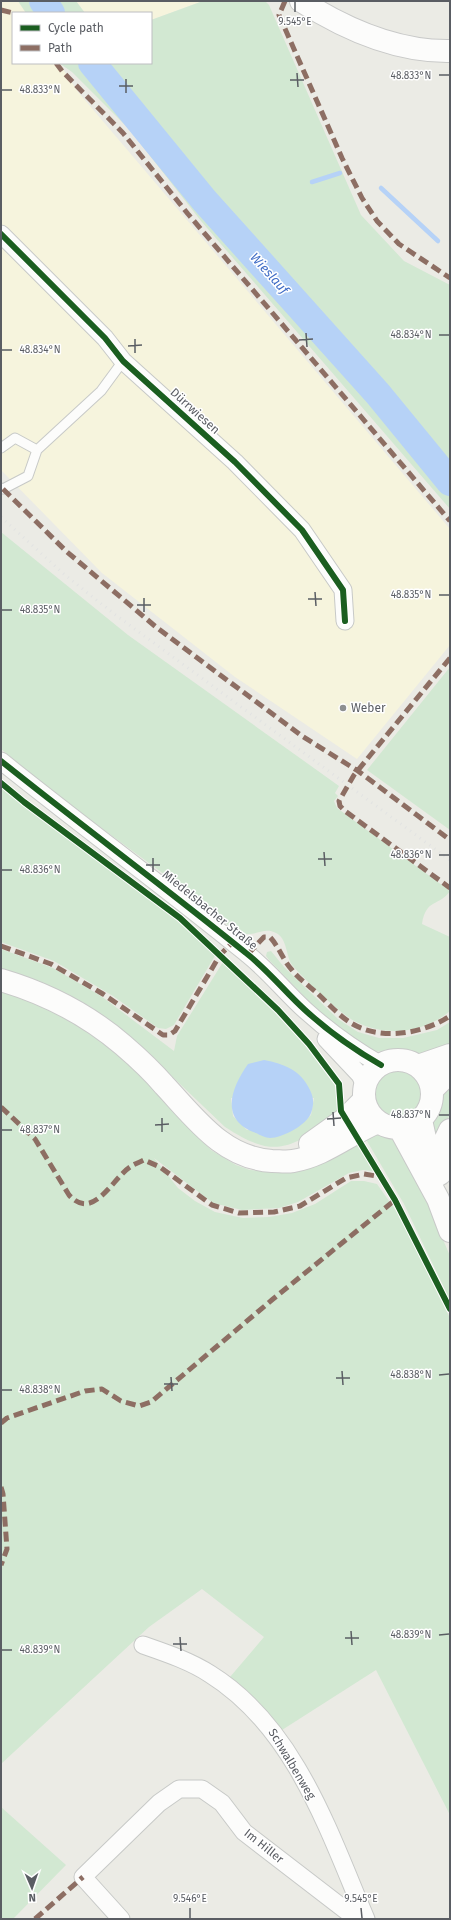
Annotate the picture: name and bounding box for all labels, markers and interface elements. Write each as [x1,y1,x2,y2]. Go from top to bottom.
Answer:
legend [12,12,152,64]
text: 9.545°E [278,16,312,28]
text: Cycle path [48,21,104,35]
text: Path [48,41,72,55]
text: 48.833°N [391,70,431,82]
text: 48.833°N [20,84,60,96]
water label: Wieslauf [247,250,293,298]
text: 48.834°N [390,329,432,341]
text: 48.834°N [19,344,61,356]
street label: Dürrwiesen [167,385,223,437]
text: 48.835°N [391,589,431,601]
text: 48.835°N [20,604,60,616]
place label: Weber [351,701,386,715]
marker: Weber [338,703,348,713]
text: 48.836°N [390,849,432,861]
text: 48.836°N [19,864,61,876]
street label: Miedelsbacher Straße [160,867,260,953]
text: 48.837°N [391,1109,431,1121]
text: 48.837°N [20,1124,60,1136]
text: 48.838°N [390,1369,432,1381]
text: 48.838°N [19,1384,61,1396]
text: 48.839°N [391,1629,431,1641]
text: 48.839°N [20,1644,60,1656]
street label: Schwalbenweg [265,1726,319,1802]
street label: Im Hiller [241,1826,287,1866]
north arrow [12,1868,52,1908]
text: N [28,1891,36,1904]
text: 9.546°E [173,1893,207,1905]
text: 9.545°E [344,1893,378,1905]

